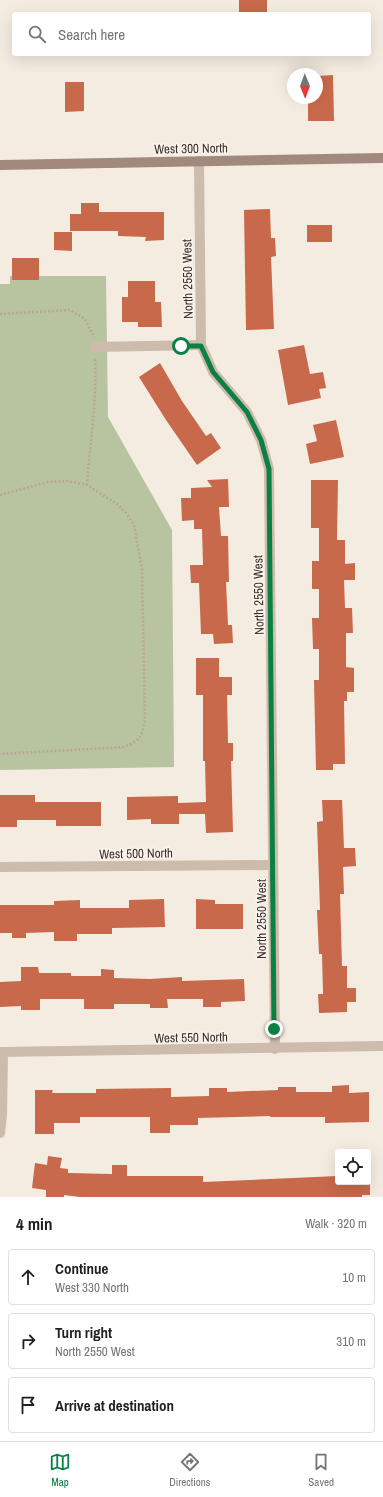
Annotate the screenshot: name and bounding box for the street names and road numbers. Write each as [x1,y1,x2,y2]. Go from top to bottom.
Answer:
street label: West 300 North [154,139,228,158]
street label: North 2550 West [178,239,197,319]
street label: North 2550 West [249,555,268,635]
street label: West 500 North [99,844,173,863]
street label: North 2550 West [253,879,270,959]
street label: West 550 North [154,1028,228,1047]

